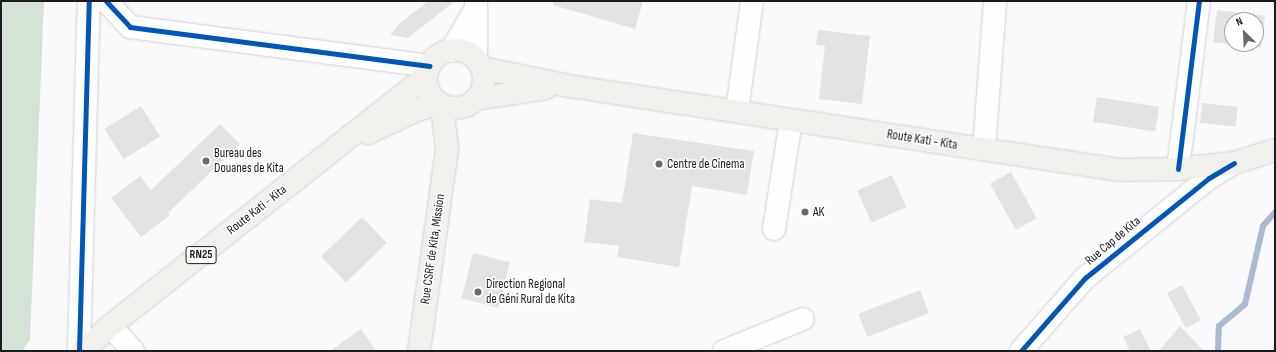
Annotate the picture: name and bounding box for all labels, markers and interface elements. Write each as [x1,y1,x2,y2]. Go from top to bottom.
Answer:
north arrow [1224,12,1264,52]
text: N [1234,14,1245,29]
street label: Route Kati - Kita [886,127,958,153]
place label: Bureau des Douanes de Kita [214,146,284,177]
marker: Bureau des Douanes de Kita [201,156,211,166]
place label: Centre de Cinema [667,156,744,172]
marker: Centre de Cinema [654,159,664,169]
street label: Route Kati - Kita [224,182,290,238]
street label: Rue CSRF de Kita, Mission [418,193,448,305]
place label: AK [813,204,824,220]
marker: AK [800,207,810,217]
street label: Rue Cap de Kita [1082,213,1144,269]
road number: RN25 [185,245,217,265]
place label: Direction Regional de Géni Rural de Kita [486,277,575,308]
marker: Direction Regional de Géni Rural de Kita [473,287,483,297]

